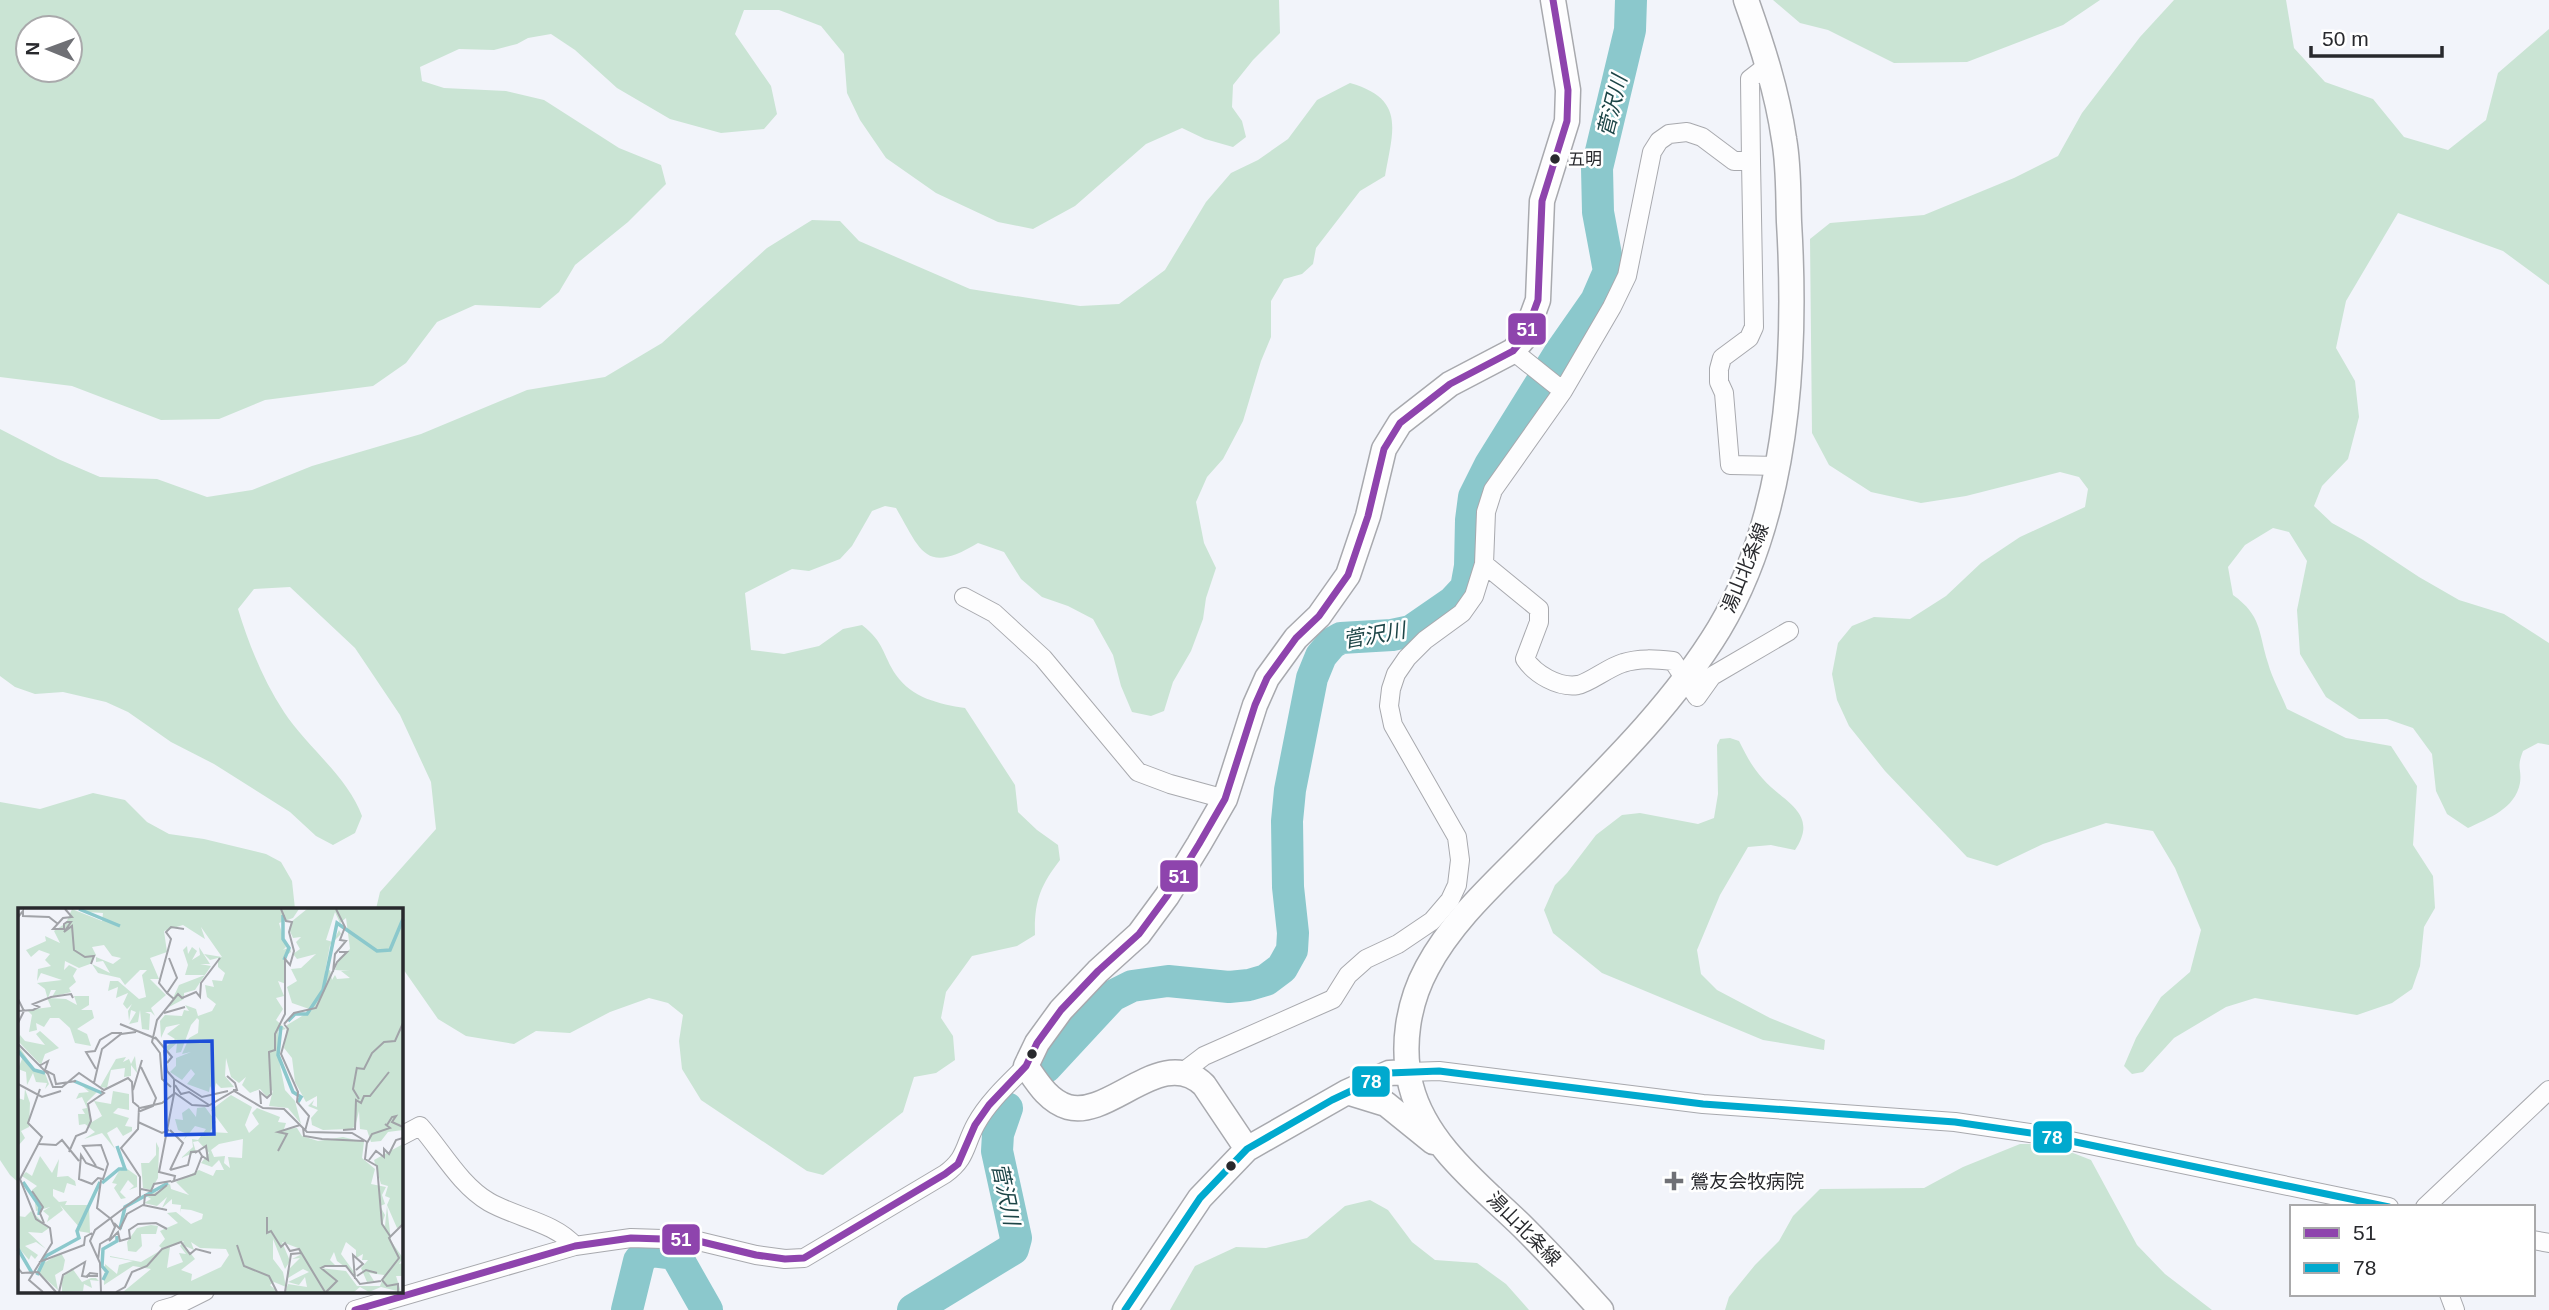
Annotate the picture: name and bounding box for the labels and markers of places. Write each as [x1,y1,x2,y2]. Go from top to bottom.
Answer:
place label: 五明 [1568,150,1602,169]
marker: 五明 [1548,152,1562,166]
unlabelled marker [1025,1047,1039,1061]
unlabelled marker [1224,1159,1238,1173]
marker: 鶯友会牧病院 [1664,1171,1684,1191]
place label: 鶯友会牧病院 [1690,1171,1804,1192]

